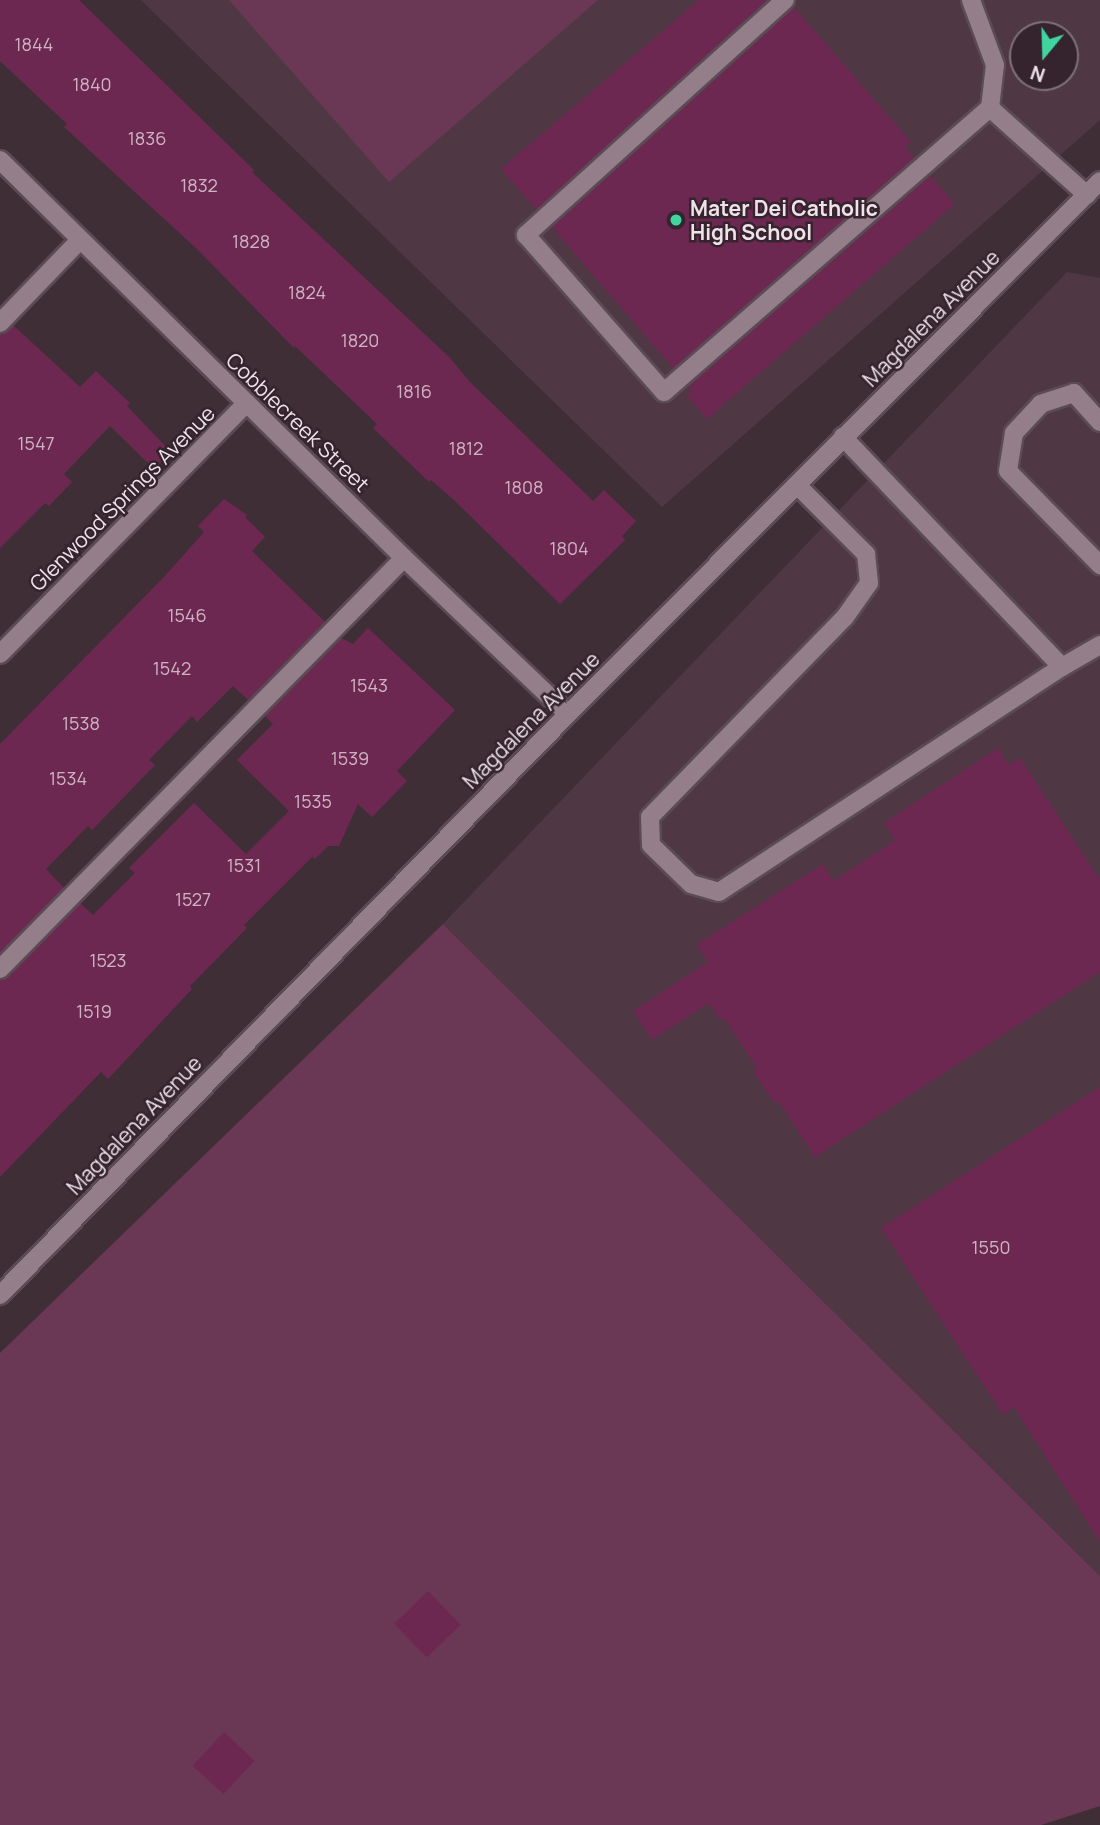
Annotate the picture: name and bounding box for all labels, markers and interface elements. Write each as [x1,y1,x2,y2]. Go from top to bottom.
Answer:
north arrow [1009,21,1079,91]
house number: 1844 [15,33,53,55]
text: N [1027,59,1049,88]
house number: 1840 [72,73,112,95]
house number: 1836 [128,127,166,149]
house number: 1832 [180,174,218,196]
place label: Mater Dei Catholic High School [690,195,878,245]
marker: Mater Dei Catholic High School [668,212,684,228]
house number: 1828 [232,230,270,252]
street label: Magdalena Avenue [857,244,1005,392]
house number: 1824 [288,281,326,303]
house number: 1820 [341,329,379,351]
street label: Cobblecreek Street [221,347,375,497]
house number: 1816 [396,380,432,402]
street label: Glenwood Springs Avenue [24,400,220,596]
house number: 1547 [17,432,55,454]
house number: 1812 [449,437,483,459]
house number: 1808 [505,476,543,498]
house number: 1804 [549,537,589,559]
house number: 1546 [167,604,207,626]
street label: Magdalena Avenue [457,646,605,794]
house number: 1542 [153,657,191,679]
house number: 1543 [350,674,388,696]
house number: 1538 [62,712,100,734]
house number: 1539 [331,747,369,769]
house number: 1534 [49,767,87,789]
house number: 1535 [294,790,332,812]
house number: 1531 [227,854,261,876]
house number: 1527 [175,888,211,910]
house number: 1523 [89,949,127,971]
house number: 1519 [76,1000,112,1022]
street label: Magdalena Avenue [61,1050,207,1200]
house number: 1550 [972,1236,1010,1258]

